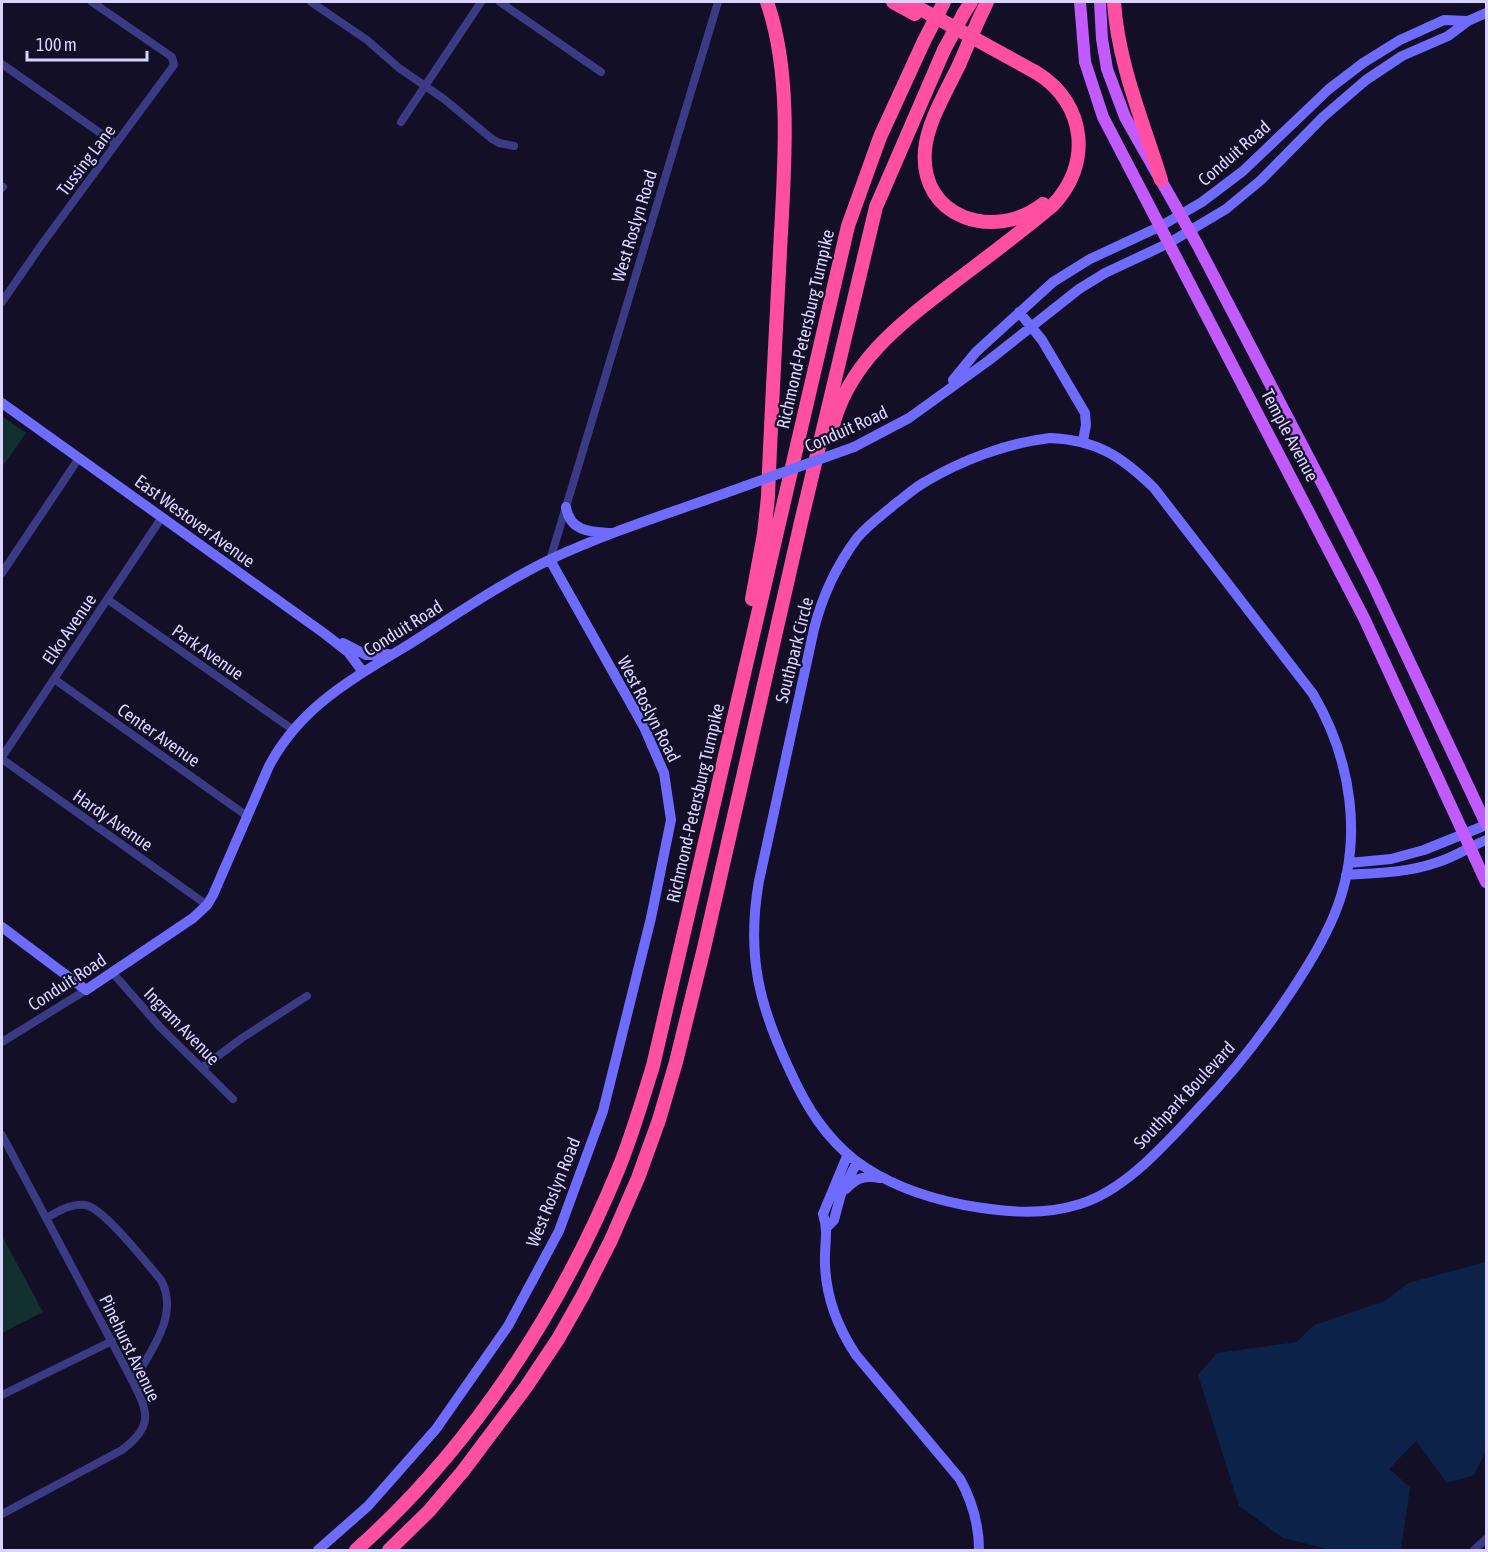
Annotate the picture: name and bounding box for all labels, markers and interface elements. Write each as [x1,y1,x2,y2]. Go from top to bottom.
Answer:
scale bar [27,24,147,62]
text: 100 m [36,34,77,55]
street label: Conduit Road [1194,116,1274,190]
street label: Tussing Lane [52,120,120,200]
street label: West Roslyn Road [607,167,661,285]
street label: Richmond-Petersburg Turnpike [772,227,838,431]
street label: Temple Avenue [1257,385,1323,485]
street label: Conduit Road [801,401,891,457]
street label: East Westover Avenue [131,470,259,572]
street label: Elko Avenue [38,590,100,668]
street label: Southpark Circle [771,595,817,705]
street label: Conduit Road [360,596,446,660]
street label: Park Avenue [168,620,248,684]
street label: West Roslyn Road [613,653,685,765]
street label: Center Avenue [114,699,204,771]
street label: Richmond-Petersburg Turnpike [662,701,728,905]
street label: Hardy Avenue [69,785,157,855]
street label: Conduit Road [24,949,110,1015]
street label: Ingram Avenue [140,983,224,1069]
street label: Southpark Boulevard [1129,1037,1239,1153]
street label: West Roslyn Road [522,1134,584,1250]
street label: Pinehurst Avenue [95,1291,165,1405]

